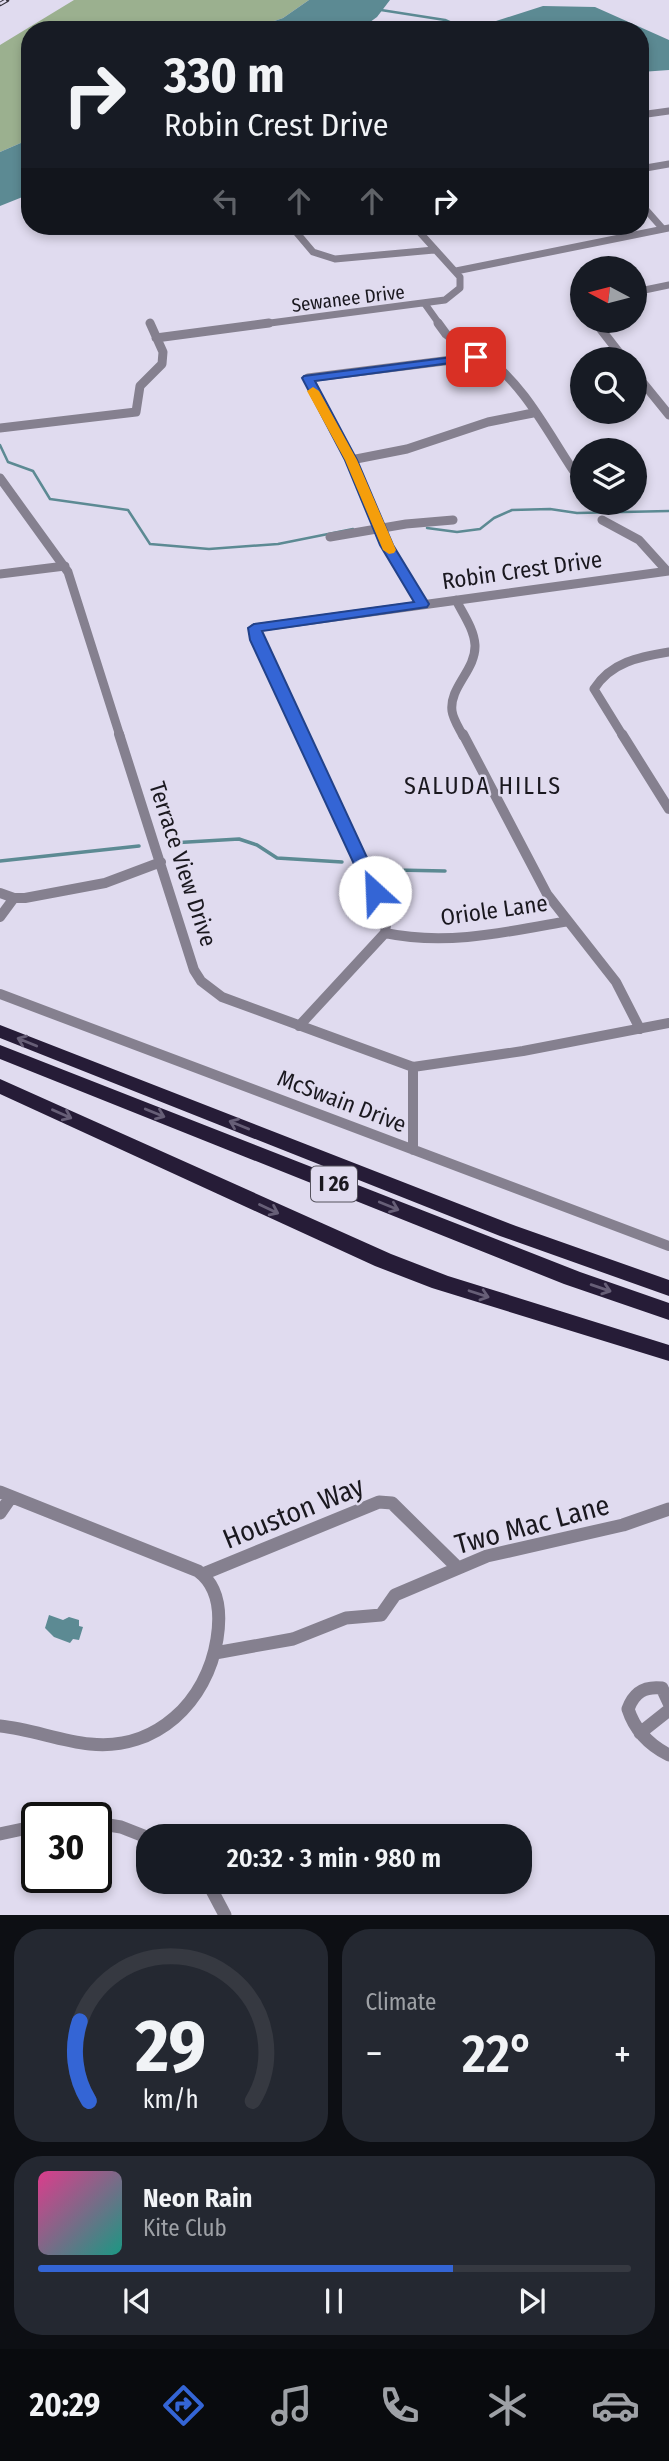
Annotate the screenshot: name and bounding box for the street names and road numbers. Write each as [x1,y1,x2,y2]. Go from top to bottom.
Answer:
street label: Sewanee Drive [290,280,406,317]
street label: Robin Crest Drive [440,545,604,595]
street label: Terrace View Drive [143,778,223,950]
street label: Oriole Lane [439,889,549,931]
street label: McSwain Drive [274,1064,410,1138]
road number: I 26 [311,1166,357,1202]
street label: Houston Way [218,1469,369,1556]
street label: Two Mac Lane [451,1488,613,1561]

